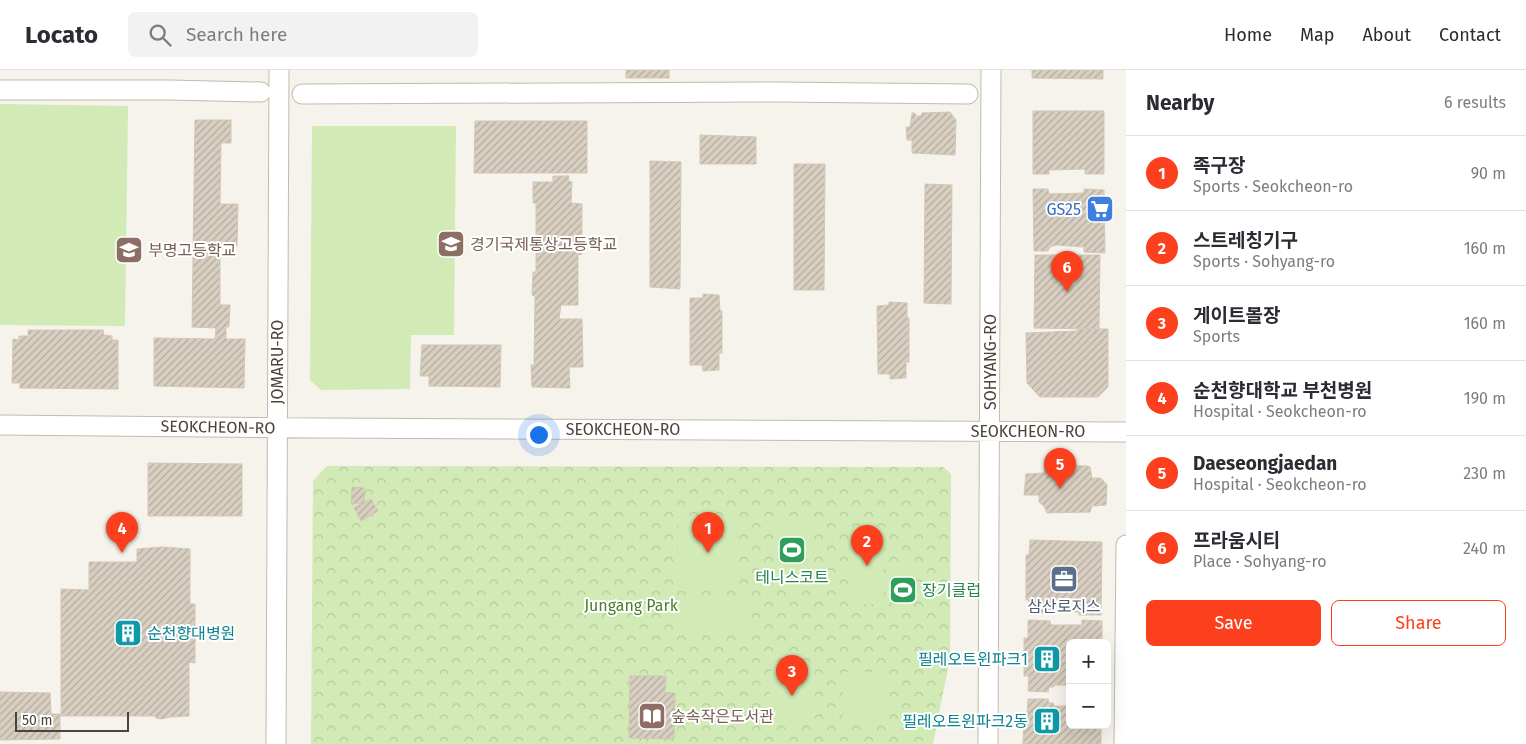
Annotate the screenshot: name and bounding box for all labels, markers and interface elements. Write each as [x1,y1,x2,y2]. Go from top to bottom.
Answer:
search box [128,12,478,57]
text: Locato [25,21,98,49]
icon: search [146,21,174,49]
text: Search here [186,23,287,46]
text: Home [1224,24,1272,46]
text: Map [1300,24,1334,46]
text: About [1362,24,1411,46]
text: Contact [1439,24,1501,46]
text: Nearby [1146,90,1214,116]
text: 6 results [1444,93,1506,112]
text: 족구장 [1193,154,1245,177]
text: 1 [1158,164,1166,183]
text: 90 m [1471,164,1506,183]
text: Sports · Seokcheon-ro [1193,177,1353,196]
supermarket icon: GS25 [1085,194,1115,224]
place label: GS25 [1046,200,1081,219]
school or university icon: 경기국제통상고등학교 [436,229,466,259]
text: 스트레칭기구 [1193,229,1298,252]
school or university icon: 부명고등학교 [114,235,144,265]
place label: 경기국제통상고등학교 [470,235,617,254]
text: 2 [1158,239,1166,258]
text: 160 m [1464,239,1506,258]
place label: 부명고등학교 [148,241,236,260]
pin: 6 [1051,251,1083,292]
text: Sports · Sohyang-ro [1193,252,1335,271]
text: 게이트볼장 [1193,304,1280,327]
street label: SOHYANG-RO [981,314,1000,410]
text: 3 [1158,314,1166,333]
text: 160 m [1464,314,1506,333]
street label: JOMARU-RO [268,320,287,404]
text: Sports [1193,327,1240,346]
text: 순천향대학교 부천병원 [1193,379,1372,402]
text: 4 [1157,389,1167,408]
text: 190 m [1464,389,1506,408]
text: Hospital · Seokcheon-ro [1193,402,1367,421]
street label: SEOKCHEON-RO [161,417,275,437]
street label: SEOKCHEON-RO [566,420,680,439]
your location [526,422,552,448]
street label: SEOKCHEON-RO [971,422,1085,441]
pin: 5 [1044,448,1076,489]
text: Daeseongjaedan [1193,452,1337,475]
text: 5 [1158,464,1166,483]
text: 230 m [1463,464,1506,483]
text: Hospital · Seokcheon-ro [1193,475,1367,494]
pin: 4 [106,512,138,553]
pin: 1 [692,512,724,553]
pin: 2 [851,525,883,566]
text: 프라움시티 [1193,529,1280,552]
sports icon: 테니스코트 [777,535,807,565]
text: 6 [1157,539,1167,558]
text: 240 m [1463,539,1506,558]
text: Place · Sohyang-ro [1193,552,1327,571]
office icon: 삼산로지스 [1049,564,1079,594]
place label: 테니스코트 [755,568,829,587]
sports icon: 장기클럽 [888,575,918,605]
place label: 장기클럽 [922,581,981,600]
park label: Jungang Park [584,596,679,615]
place label: 삼산로지스 [1027,597,1101,616]
button: Save [1146,600,1321,646]
button: Share [1331,600,1506,646]
building icon: 순천향대병원 [113,618,143,648]
place label: 순천향대병원 [147,624,235,643]
map controls [1066,639,1111,729]
button: + [1066,639,1111,684]
building icon: 필레오트윈파크1 [1032,644,1062,674]
place label: 필레오트윈파크1 [918,650,1028,669]
pin: 3 [776,655,808,696]
button: − [1066,684,1111,729]
library icon: 숲속작은도서관 [637,701,667,731]
building icon: 필레오트윈파크2동 [1032,706,1062,736]
place label: 숲속작은도서관 [671,707,774,726]
scale bar [15,709,129,732]
text: 50 m [22,712,53,729]
place label: 필레오트윈파크2동 [902,712,1028,731]

